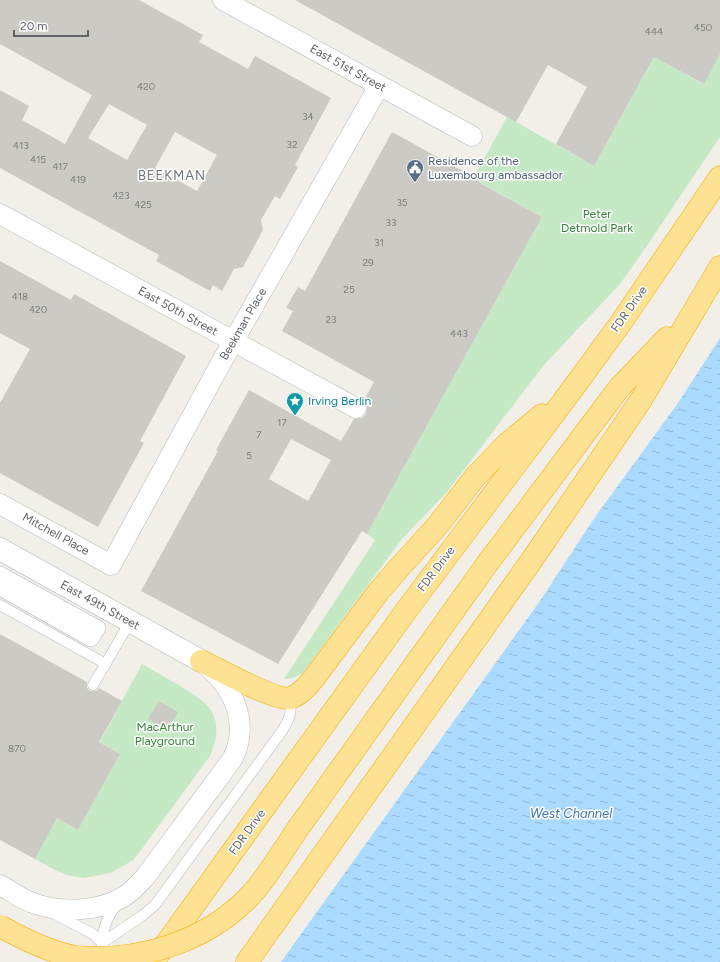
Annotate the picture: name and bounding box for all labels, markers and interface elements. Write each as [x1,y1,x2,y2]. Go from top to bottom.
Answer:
scale bar [14,12,88,38]
text: 20 m [20,19,48,33]
house number: 450 [694,21,712,34]
house number: 444 [645,25,663,38]
street label: East 51st Street [307,41,389,95]
house number: 420 [137,80,155,93]
house number: 34 [302,110,314,123]
house number: 32 [286,138,298,151]
house number: 413 [13,139,29,152]
house number: 415 [30,153,46,166]
place label: Residence of the Luxembourg ambassador [428,154,563,182]
public building icon: Residence of the Luxembourg ambassador [405,158,425,183]
house number: 417 [52,160,68,173]
district label: BEEKMAN [138,168,206,183]
house number: 419 [70,173,86,186]
house number: 423 [112,189,130,202]
house number: 35 [396,196,408,209]
house number: 425 [134,198,152,211]
park label: Peter Detmold Park [561,207,633,235]
house number: 33 [386,216,396,229]
house number: 31 [374,236,384,249]
house number: 29 [362,256,374,269]
street label: East 50th Street [136,283,221,339]
house number: 25 [343,283,355,296]
street label: FDR Drive [608,283,650,335]
street label: Beekman Place [217,285,270,363]
house number: 418 [12,290,28,303]
house number: 420 [29,303,47,316]
house number: 23 [325,313,337,326]
house number: 443 [450,327,468,340]
place icon: Irving Berlin [285,391,305,416]
place label: Irving Berlin [308,394,371,408]
house number: 17 [277,416,287,429]
house number: 7 [256,428,262,441]
house number: 5 [246,449,252,462]
street label: Mitchell Place [20,510,92,558]
street label: FDR Drive [414,543,458,594]
street label: East 49th Street [58,577,142,633]
park label: MacArthur Playground [135,720,195,748]
house number: 870 [8,742,26,755]
street label: FDR Drive [226,806,269,858]
water label: West Channel [530,806,612,821]

